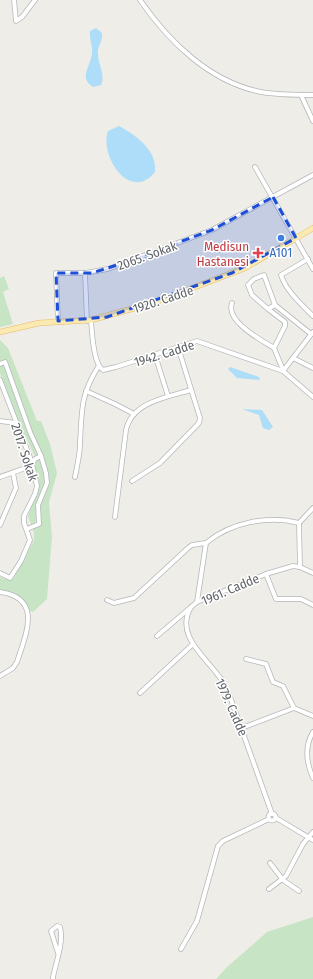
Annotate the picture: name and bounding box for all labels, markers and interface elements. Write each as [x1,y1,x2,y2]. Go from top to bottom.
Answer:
marker: A101 [276,233,286,243]
street label: 2065. Sokak [115,237,180,273]
place label: Medisun Hastanesi [197,239,249,269]
place label: A101 [270,245,292,260]
marker: Medisun Hastanesi [252,247,264,259]
street label: 1920. Cadde [131,283,195,316]
street label: 1942. Cadde [132,337,196,370]
street label: 2017. Sokak [8,421,41,484]
street label: 1961. Cadde [199,571,261,608]
street label: 1979. Cadde [212,676,251,738]

